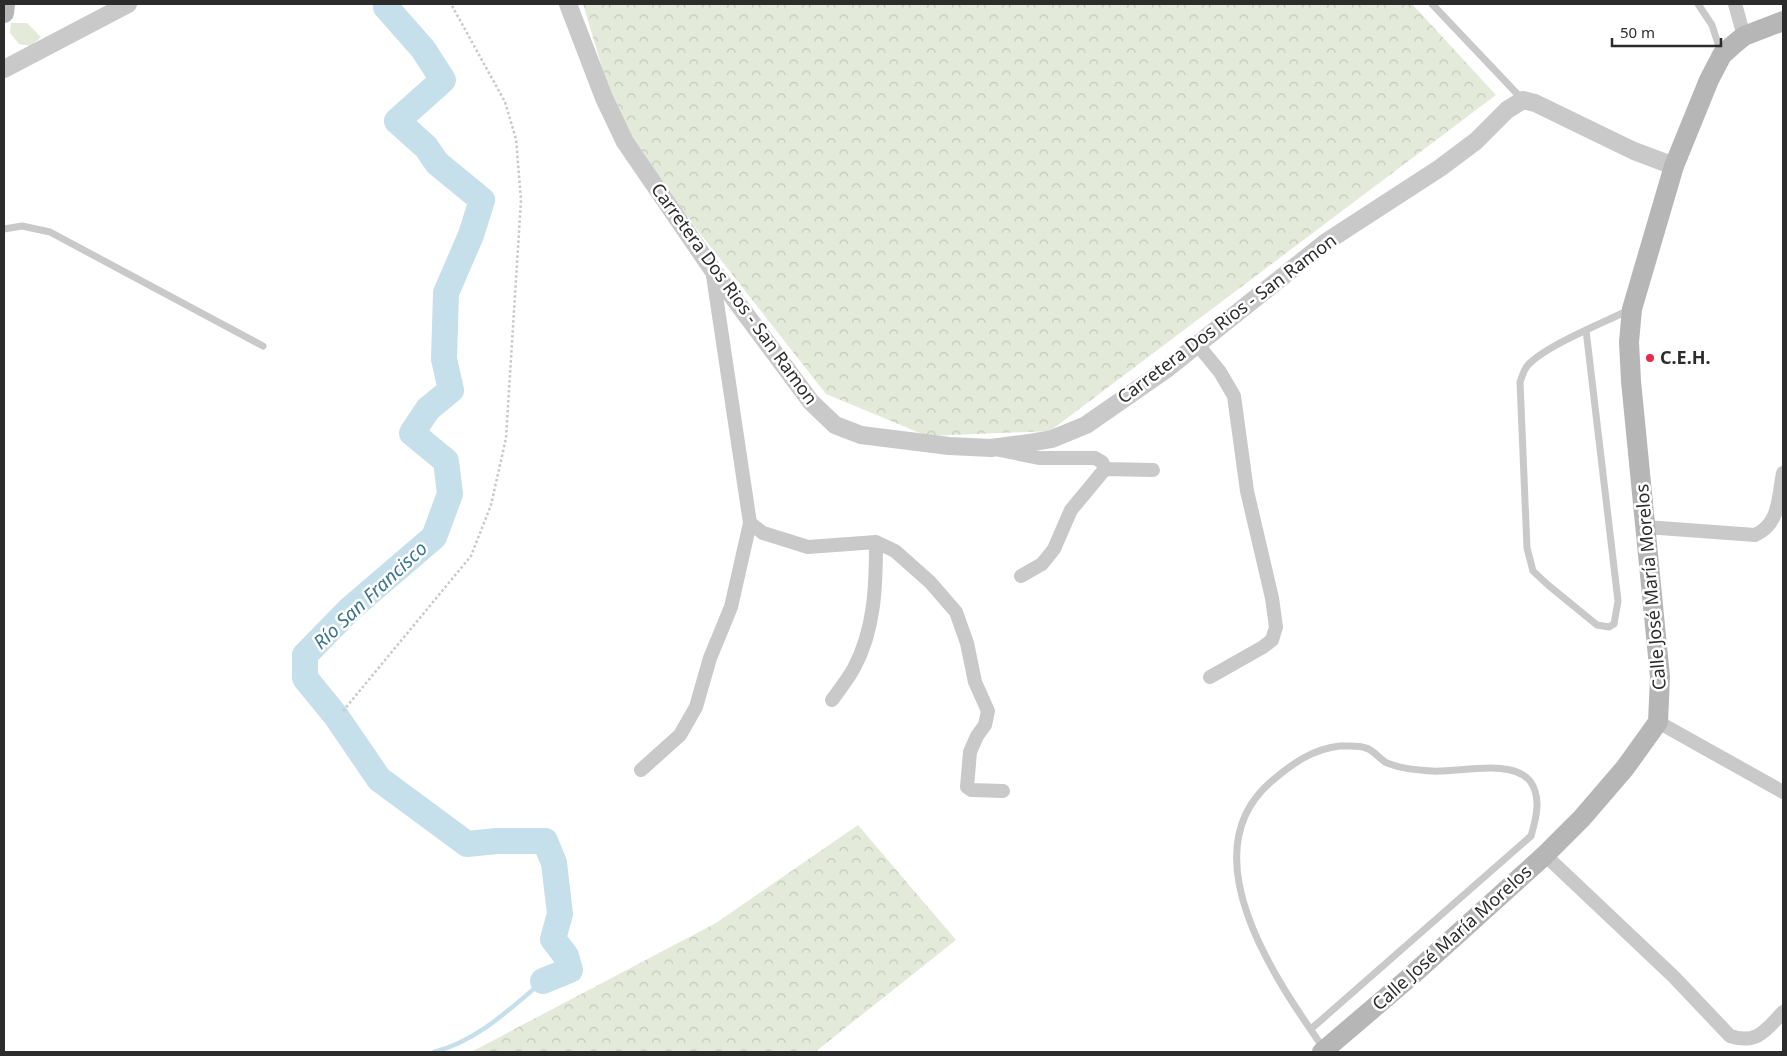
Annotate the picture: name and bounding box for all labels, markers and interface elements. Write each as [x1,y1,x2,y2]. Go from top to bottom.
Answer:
scale bar [1612,15,1721,47]
text: 50 m [1620,22,1655,42]
street label: Carretera Dos Rios - San Ramon [646,178,823,409]
street label: Carretera Dos Rios - San Ramon [1112,228,1341,409]
place label: C.E.H. [1660,345,1711,369]
marker: C.E.H. [1644,352,1656,364]
street label: Calle José María Morelos [1629,483,1671,691]
water label: Río San Francisco [307,535,433,655]
street label: Calle José María Morelos [1366,859,1536,1015]

